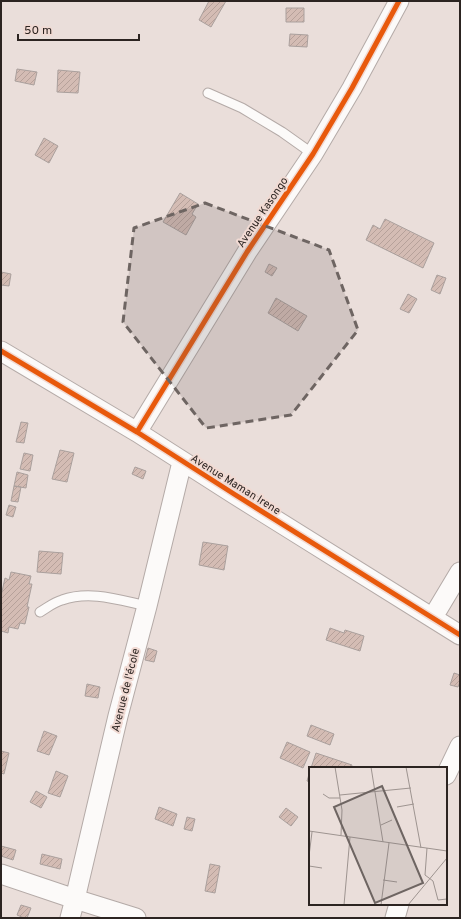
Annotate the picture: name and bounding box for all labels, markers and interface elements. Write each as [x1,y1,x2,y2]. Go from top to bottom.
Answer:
scale bar [18,16,139,42]
text: 50 m [24,23,52,39]
street label: Avenue Kasongo [234,175,292,250]
street label: Avenue Maman Irene [188,452,283,518]
street label: Avenue de l'école [109,647,143,734]
inset map [309,767,447,905]

